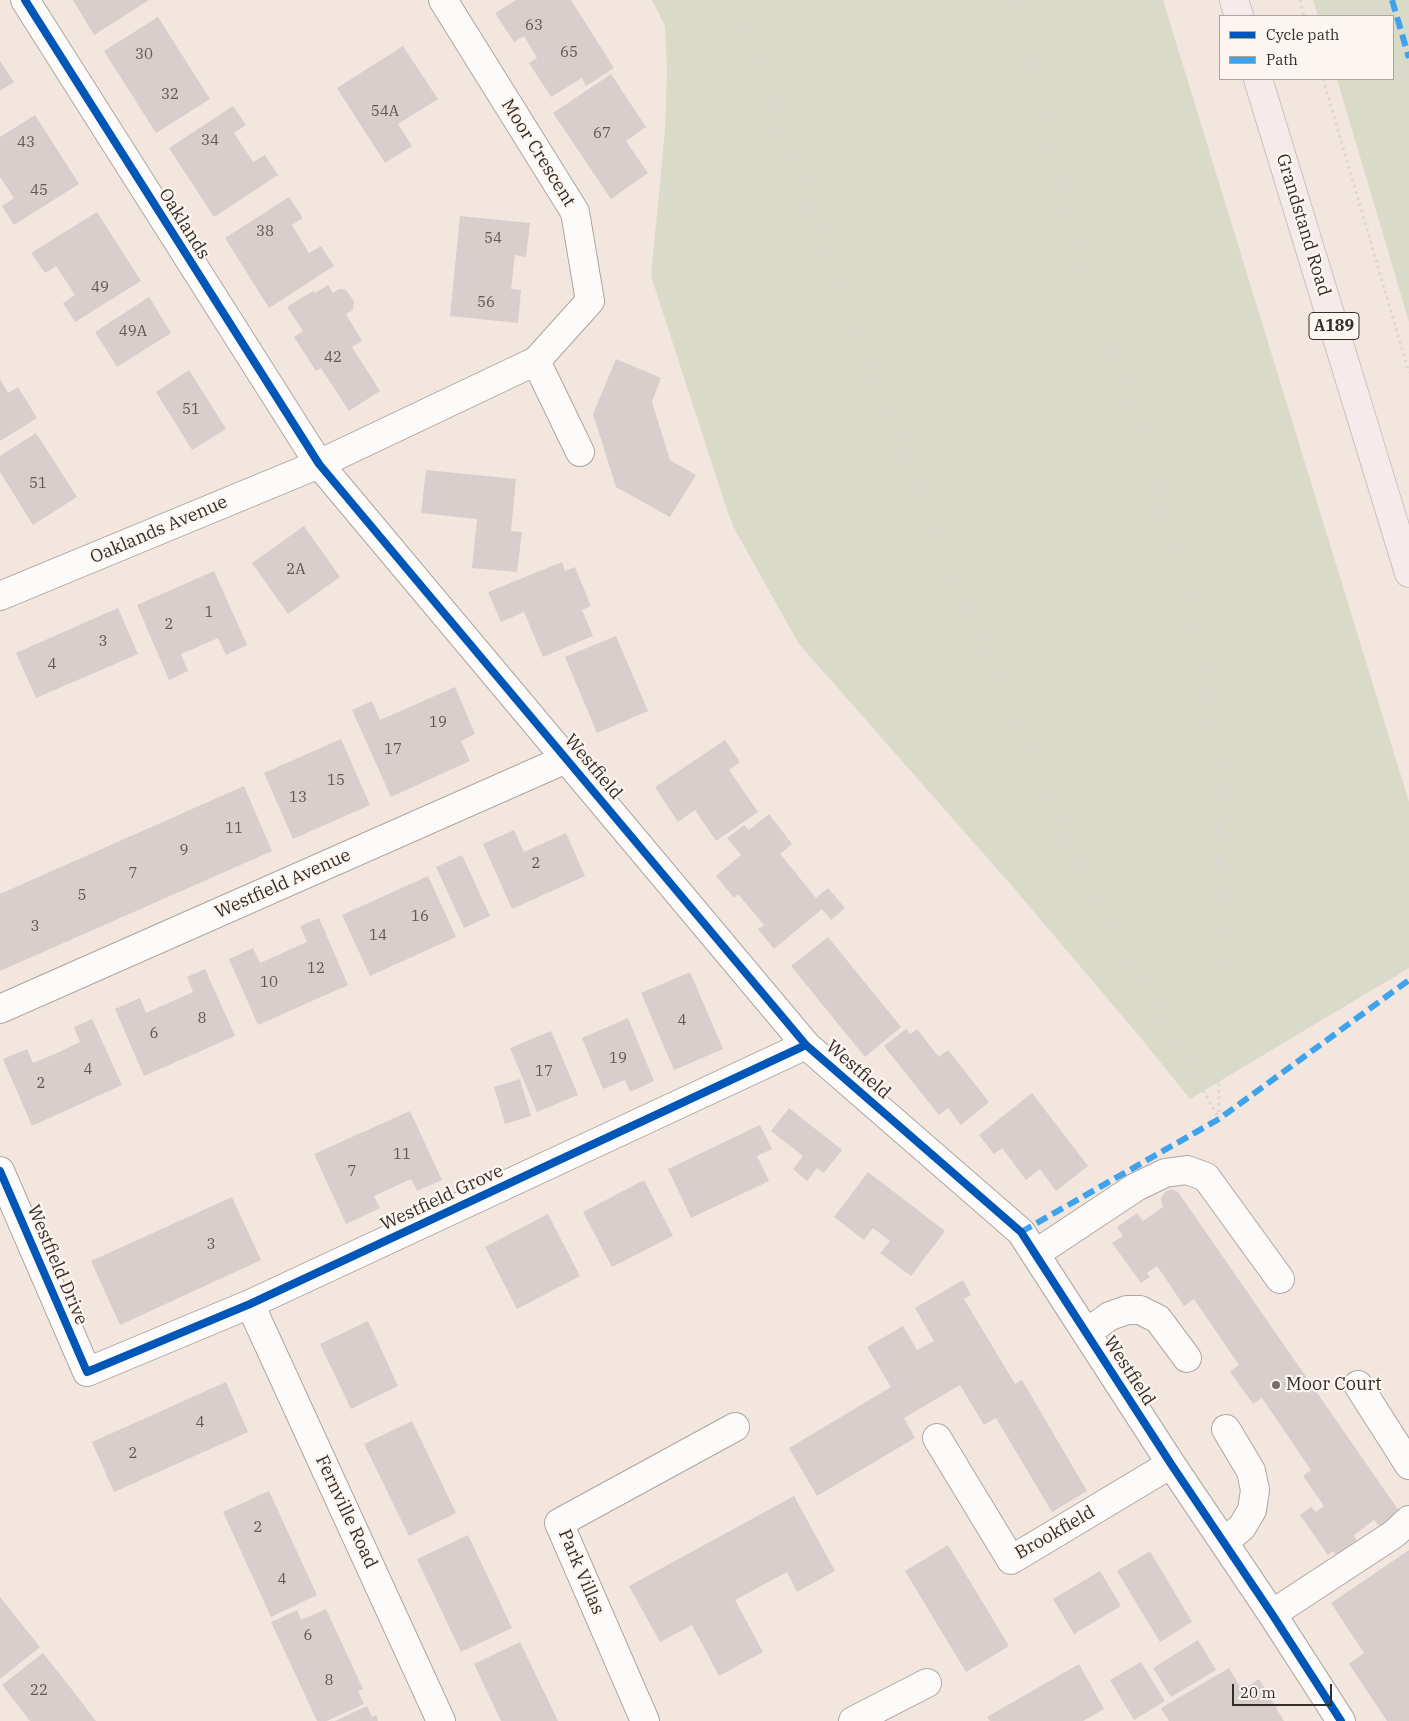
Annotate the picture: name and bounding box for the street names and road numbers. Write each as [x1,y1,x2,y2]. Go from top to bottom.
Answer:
street label: Moor Crescent [496,95,580,211]
street label: Grandstand Road [1271,151,1335,299]
street label: Oaklands [154,184,214,264]
road number: A189 [1309,312,1359,340]
street label: Oaklands Avenue [87,491,231,569]
street label: Westfield [559,730,627,804]
street label: Westfield Avenue [212,844,354,924]
street label: Westfield [821,1036,895,1104]
street label: Westfield Grove [377,1160,507,1236]
street label: Westfield Drive [22,1202,92,1328]
street label: Westfield [1099,1332,1159,1410]
street label: Fernville Road [310,1452,382,1572]
street label: Brookfield [1011,1502,1099,1564]
street label: Park Villas [553,1526,609,1618]

